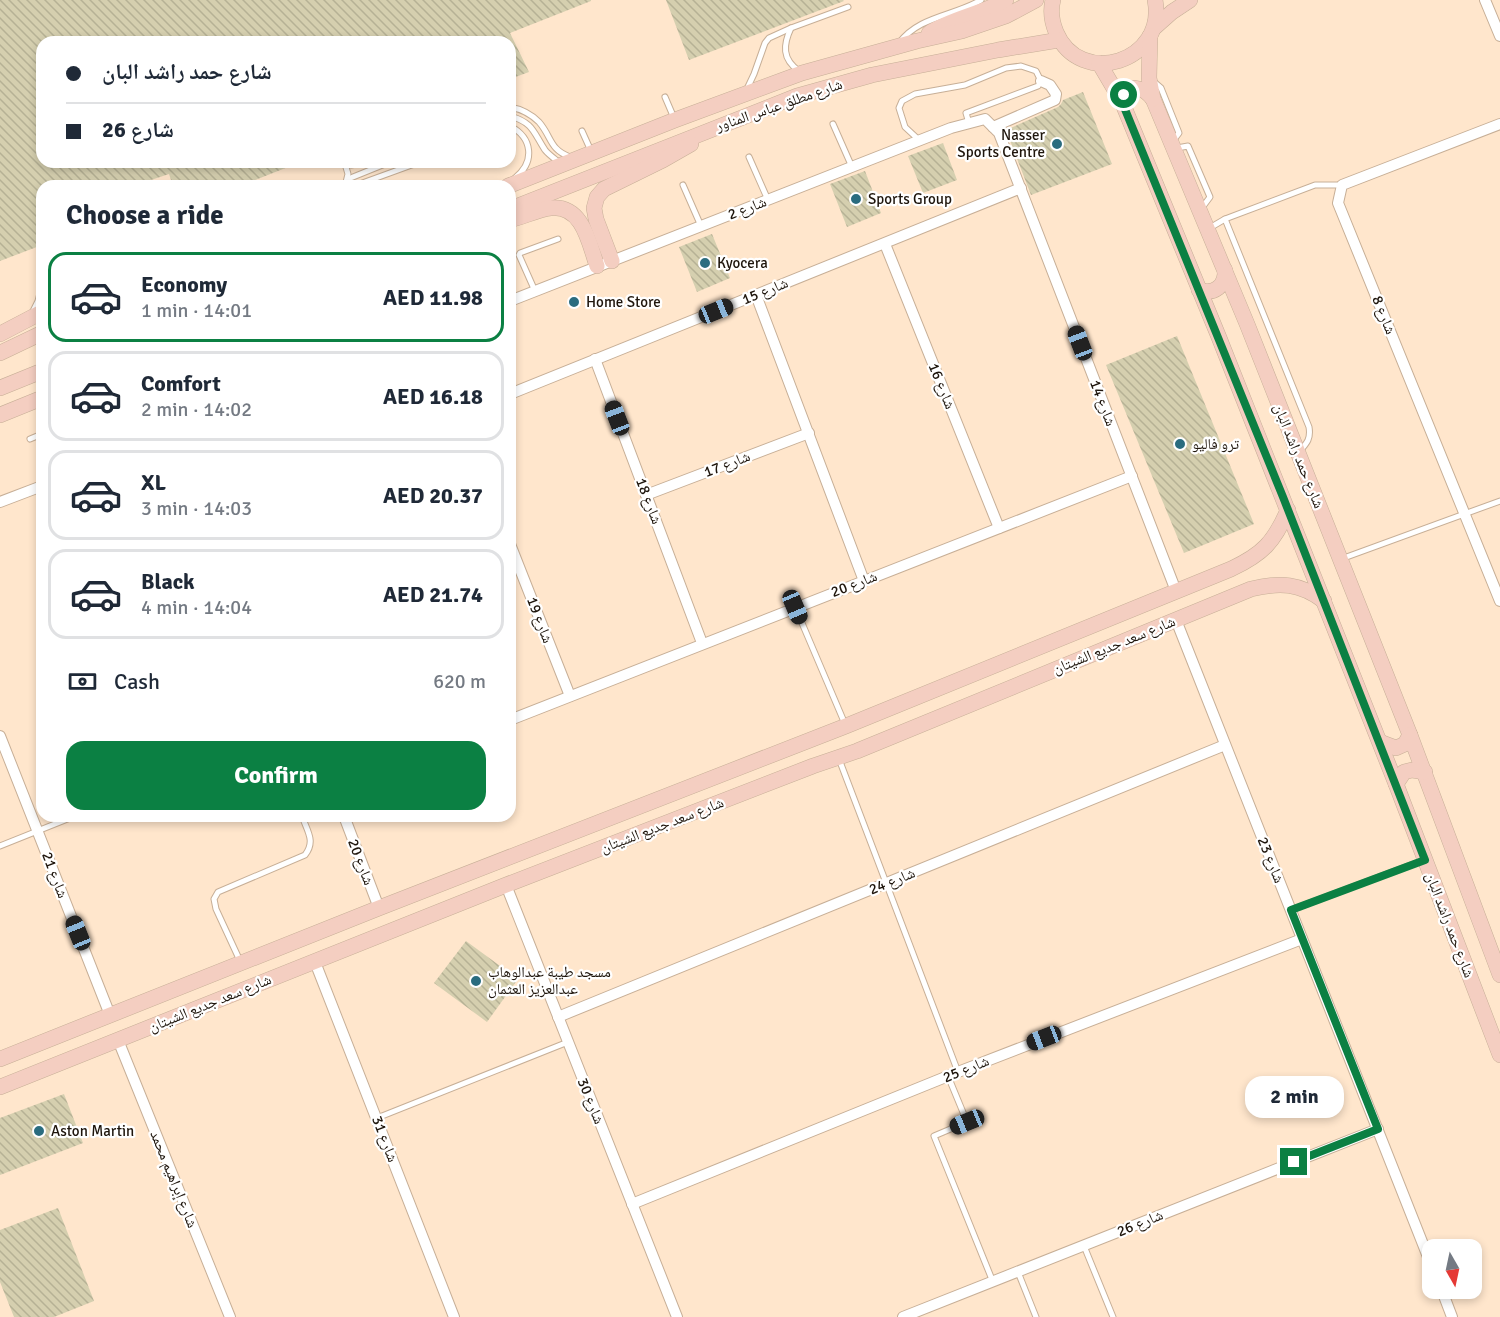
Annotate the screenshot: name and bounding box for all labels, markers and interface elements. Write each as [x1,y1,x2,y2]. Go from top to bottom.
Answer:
text: شارع حمد راشد البان [102,58,272,85]
street label: شارع مطلق عباس المناور [712,75,845,136]
route start [1110,81,1137,108]
text: شارع 26 [102,116,174,143]
place label: Nasser Sports Centre [957,126,1045,161]
marker: Nasser Sports Centre [1050,137,1064,151]
place label: Sports Group [868,190,952,208]
street label: شارع 2 [725,192,769,224]
marker: Sports Group [849,192,863,206]
text: Choose a ride [66,199,224,232]
place label: Kyocera [717,254,768,272]
marker: Kyocera [698,256,712,270]
icon: car [69,270,123,324]
text: Economy [141,271,227,298]
street label: شارع 15 [739,274,791,309]
text: AED 11.98 [383,284,483,311]
place label: Home Store [586,293,661,311]
street label: شارع 8 [1367,293,1400,337]
marker: Home Store [567,295,581,309]
car [696,296,736,326]
text: 1 min · 14:01 [141,298,252,323]
car [1065,323,1095,363]
street label: شارع 16 [924,360,959,412]
icon: car [69,369,123,423]
text: Comfort [141,370,221,397]
street label: شارع 14 [1085,377,1120,429]
text: AED 16.18 [383,383,483,410]
text: 2 min · 14:02 [141,397,252,422]
car [602,398,632,438]
street label: شارع حمد راشد البان [1269,401,1328,511]
place label: ترو فاليو [1192,435,1240,453]
marker: ترو فاليو [1173,437,1187,451]
street label: شارع 17 [701,447,753,482]
icon: car [69,468,123,522]
text: XL [141,469,166,496]
street label: شارع 18 [631,475,666,527]
text: AED 20.37 [383,482,483,509]
text: 3 min · 14:03 [141,496,252,521]
icon: car [69,567,123,621]
street label: شارع 20 [828,567,880,602]
text: Black [141,568,195,595]
text: AED 21.74 [383,581,483,608]
car [780,587,810,627]
street label: شارع 19 [522,594,557,646]
text: 4 min · 14:04 [141,595,252,620]
street label: شارع سعد جديع الشيتان [1050,612,1178,679]
icon: cash [66,665,99,698]
text: Cash [114,668,160,695]
text: 620 m [433,669,486,694]
button: Confirm [66,741,486,810]
street label: شارع سعد جديع الشيتان [598,793,727,858]
street label: شارع 23 [1253,834,1288,886]
street label: شارع 20 [343,836,378,888]
street label: شارع 21 [37,849,72,901]
street label: شارع 24 [866,864,918,899]
street label: شارع حمد راشد البان [1421,870,1478,981]
car [63,913,93,953]
place label: مسجد طيبة عبدالوهاب عبدالعزيز العثمان [488,963,611,999]
street label: شارع سعد جديع الشيتان [146,970,274,1037]
marker: مسجد طيبة عبدالوهاب عبدالعزيز العثمان [469,974,483,988]
car [1024,1023,1064,1053]
street label: شارع 25 [940,1052,992,1087]
street label: شارع 30 [573,1075,608,1127]
callout: 2 min [1244,1075,1344,1117]
text: 2 min [1270,1084,1319,1109]
car [947,1107,987,1137]
street label: شارع 31 [367,1113,402,1165]
place label: Aston Martin [51,1122,134,1140]
marker: Aston Martin [32,1124,46,1138]
street label: شارع إبراهيم محمد [145,1128,202,1231]
route end [1280,1148,1307,1175]
street label: شارع 26 [1114,1206,1166,1241]
north arrow [1422,1239,1482,1299]
map controls [1422,1239,1482,1299]

